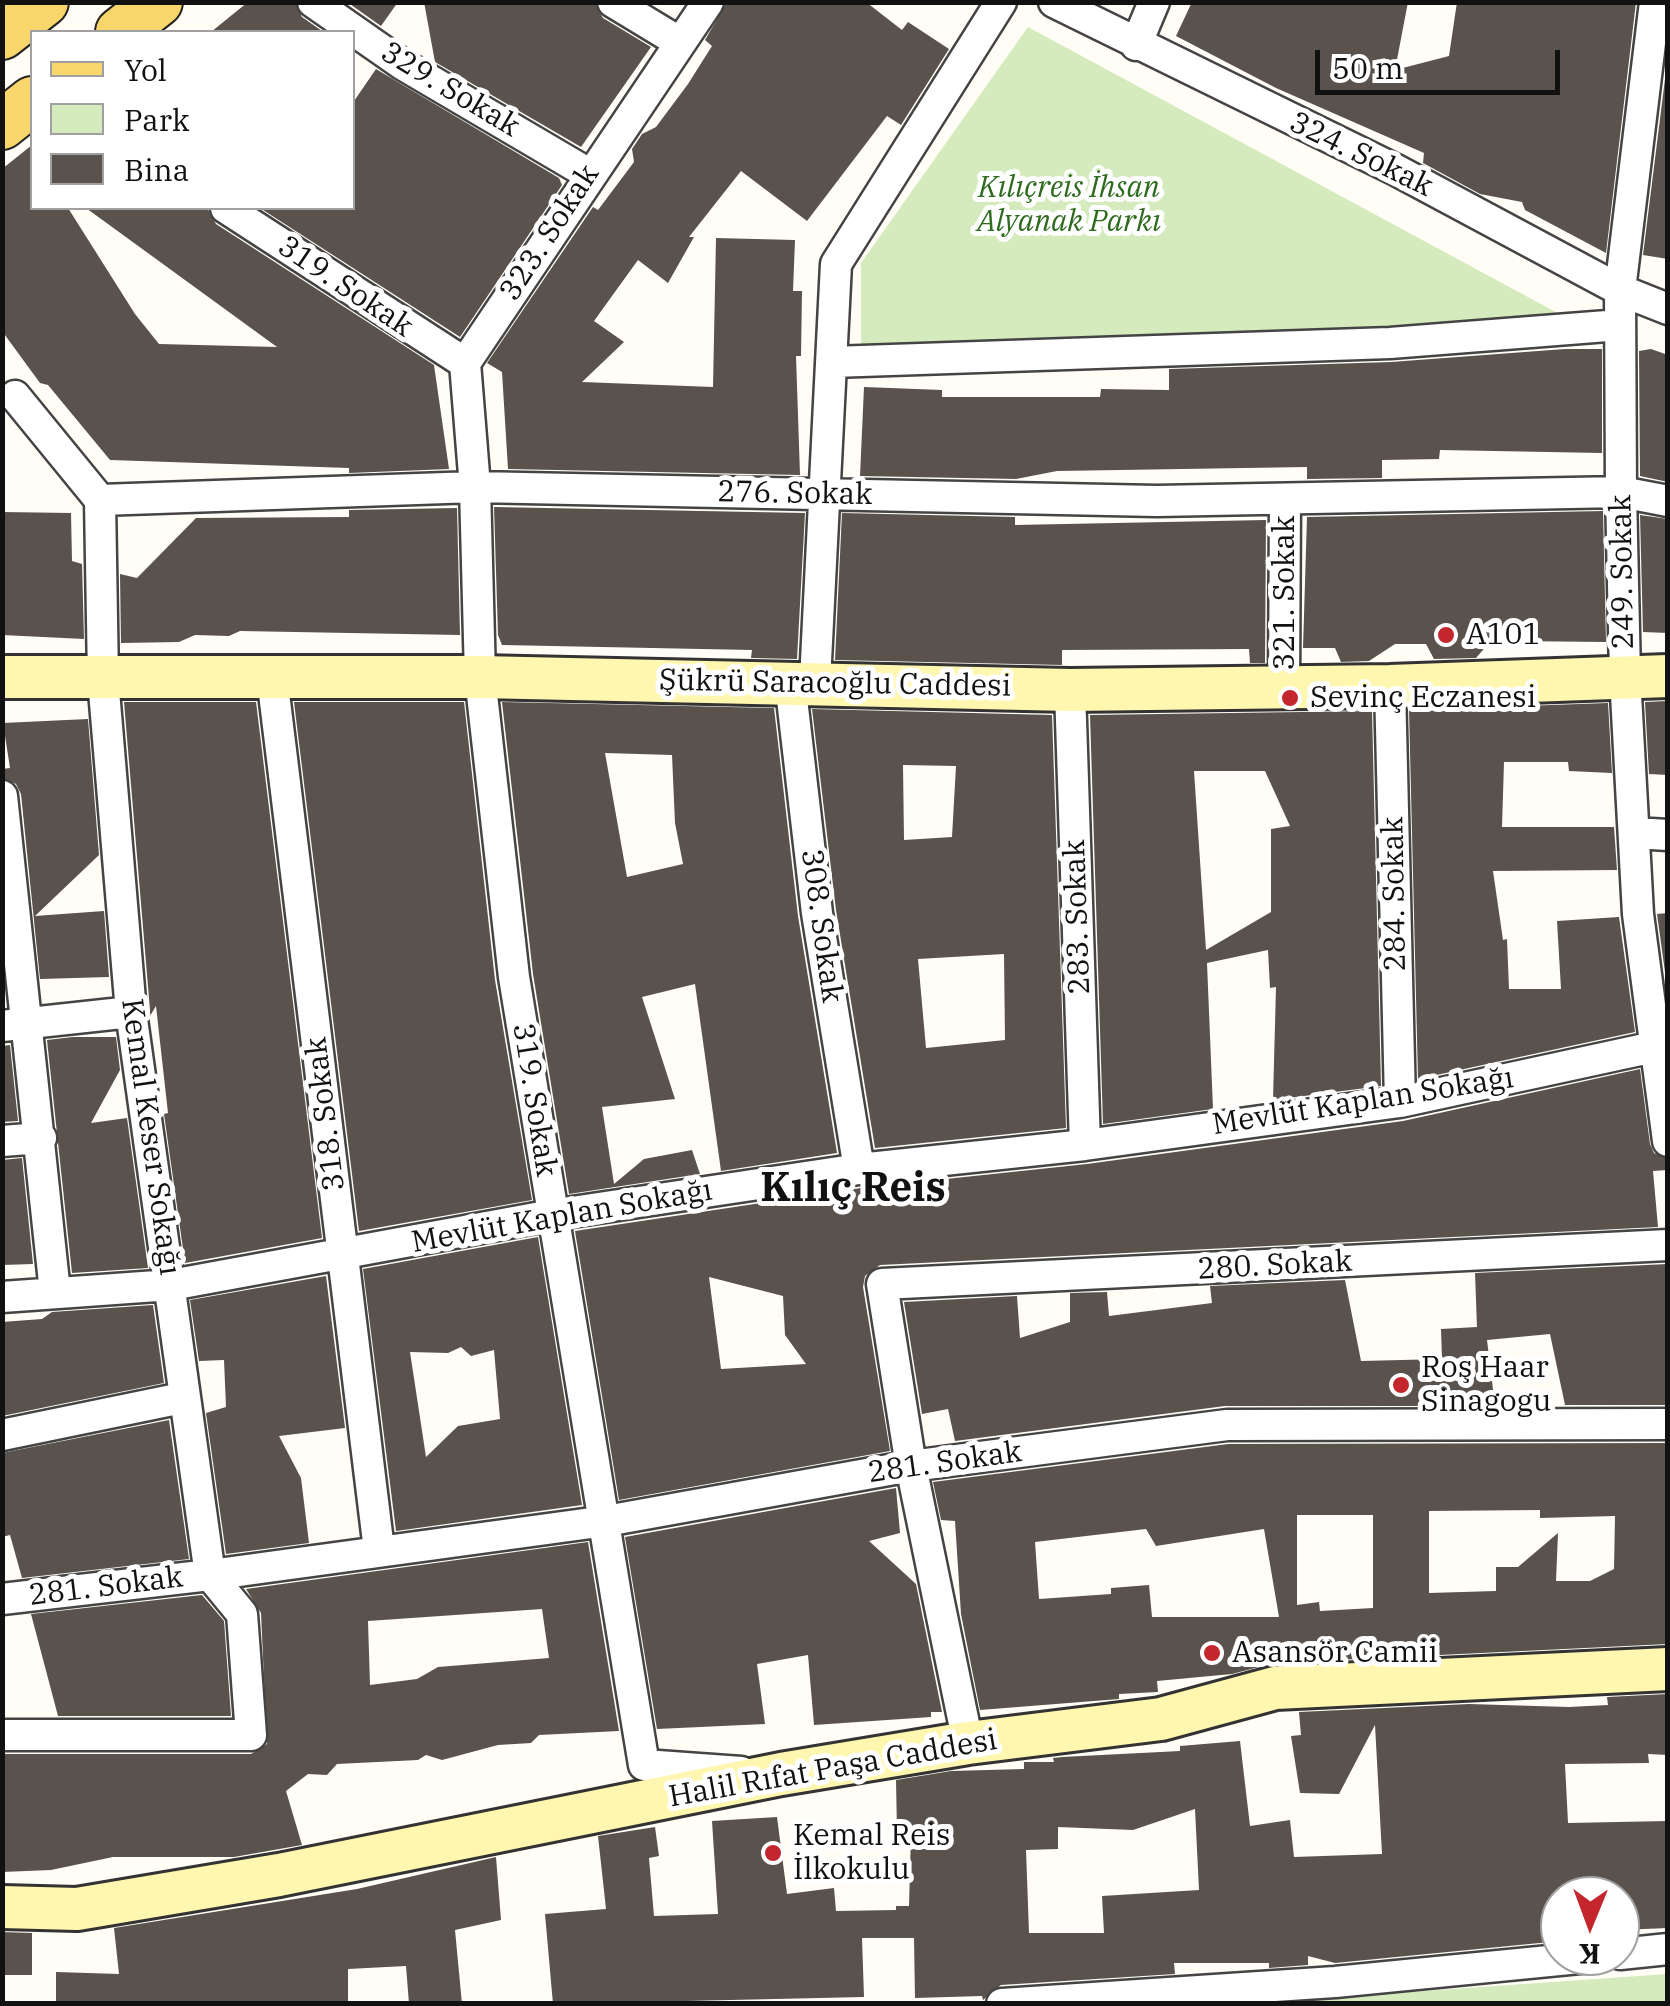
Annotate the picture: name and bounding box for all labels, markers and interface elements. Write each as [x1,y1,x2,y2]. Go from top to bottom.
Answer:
legend [30,30,355,210]
scale bar [1320,30,1565,92]
street label: 329. Sokak [374,35,526,145]
text: 50 m [1332,48,1404,87]
text: Yol [124,50,167,89]
text: Park [124,100,190,139]
street label: 324. Sokak [1283,105,1439,205]
text: Bina [124,150,189,189]
street label: 323. Sokak [493,158,607,308]
park label: Kılıçreis İhsan Alyanak Parkı [977,170,1161,240]
street label: 319. Sokak [271,229,419,345]
street label: 276. Sokak [717,475,873,513]
street label: 249. Sokak [1604,494,1642,650]
street label: 321. Sokak [1267,516,1303,670]
place label: A101 [1466,617,1541,653]
marker: A101 [1435,624,1457,646]
street label: Şükrü Saracoğlu Caddesi [659,663,1011,705]
place label: Sevinç Eczanesi [1310,680,1536,716]
marker: Sevinç Eczanesi [1279,687,1301,709]
street label: 284. Sokak [1376,816,1414,972]
street label: 283. Sokak [1057,839,1099,995]
street label: 308. Sokak [792,847,850,1005]
street label: Kemal Keser Sokağı [113,996,187,1278]
street label: 319. Sokak [504,1021,564,1179]
street label: 318. Sokak [299,1035,353,1193]
street label: Mevlüt Kaplan Sokağı [1210,1060,1516,1144]
district label: Kılıç Reis [760,1165,946,1213]
street label: Mevlüt Kaplan Sokağı [409,1173,715,1261]
street label: 280. Sokak [1197,1244,1353,1288]
place label: Roş Haar Sinagogu [1421,1350,1551,1420]
marker: Roş Haar Sinagogu [1390,1374,1412,1396]
street label: 281. Sokak [866,1434,1024,1492]
street label: 281. Sokak [27,1560,185,1614]
place label: Asansör Camii [1232,1635,1438,1671]
marker: Asansör Camii [1201,1642,1223,1664]
street label: Halil Rıfat Paşa Caddesi [666,1722,1000,1816]
place label: Kemal Reis İlkokulu [793,1818,950,1888]
marker: Kemal Reis İlkokulu [762,1842,784,1864]
north arrow [1540,1876,1640,1976]
text: K [1578,1936,1601,1973]

